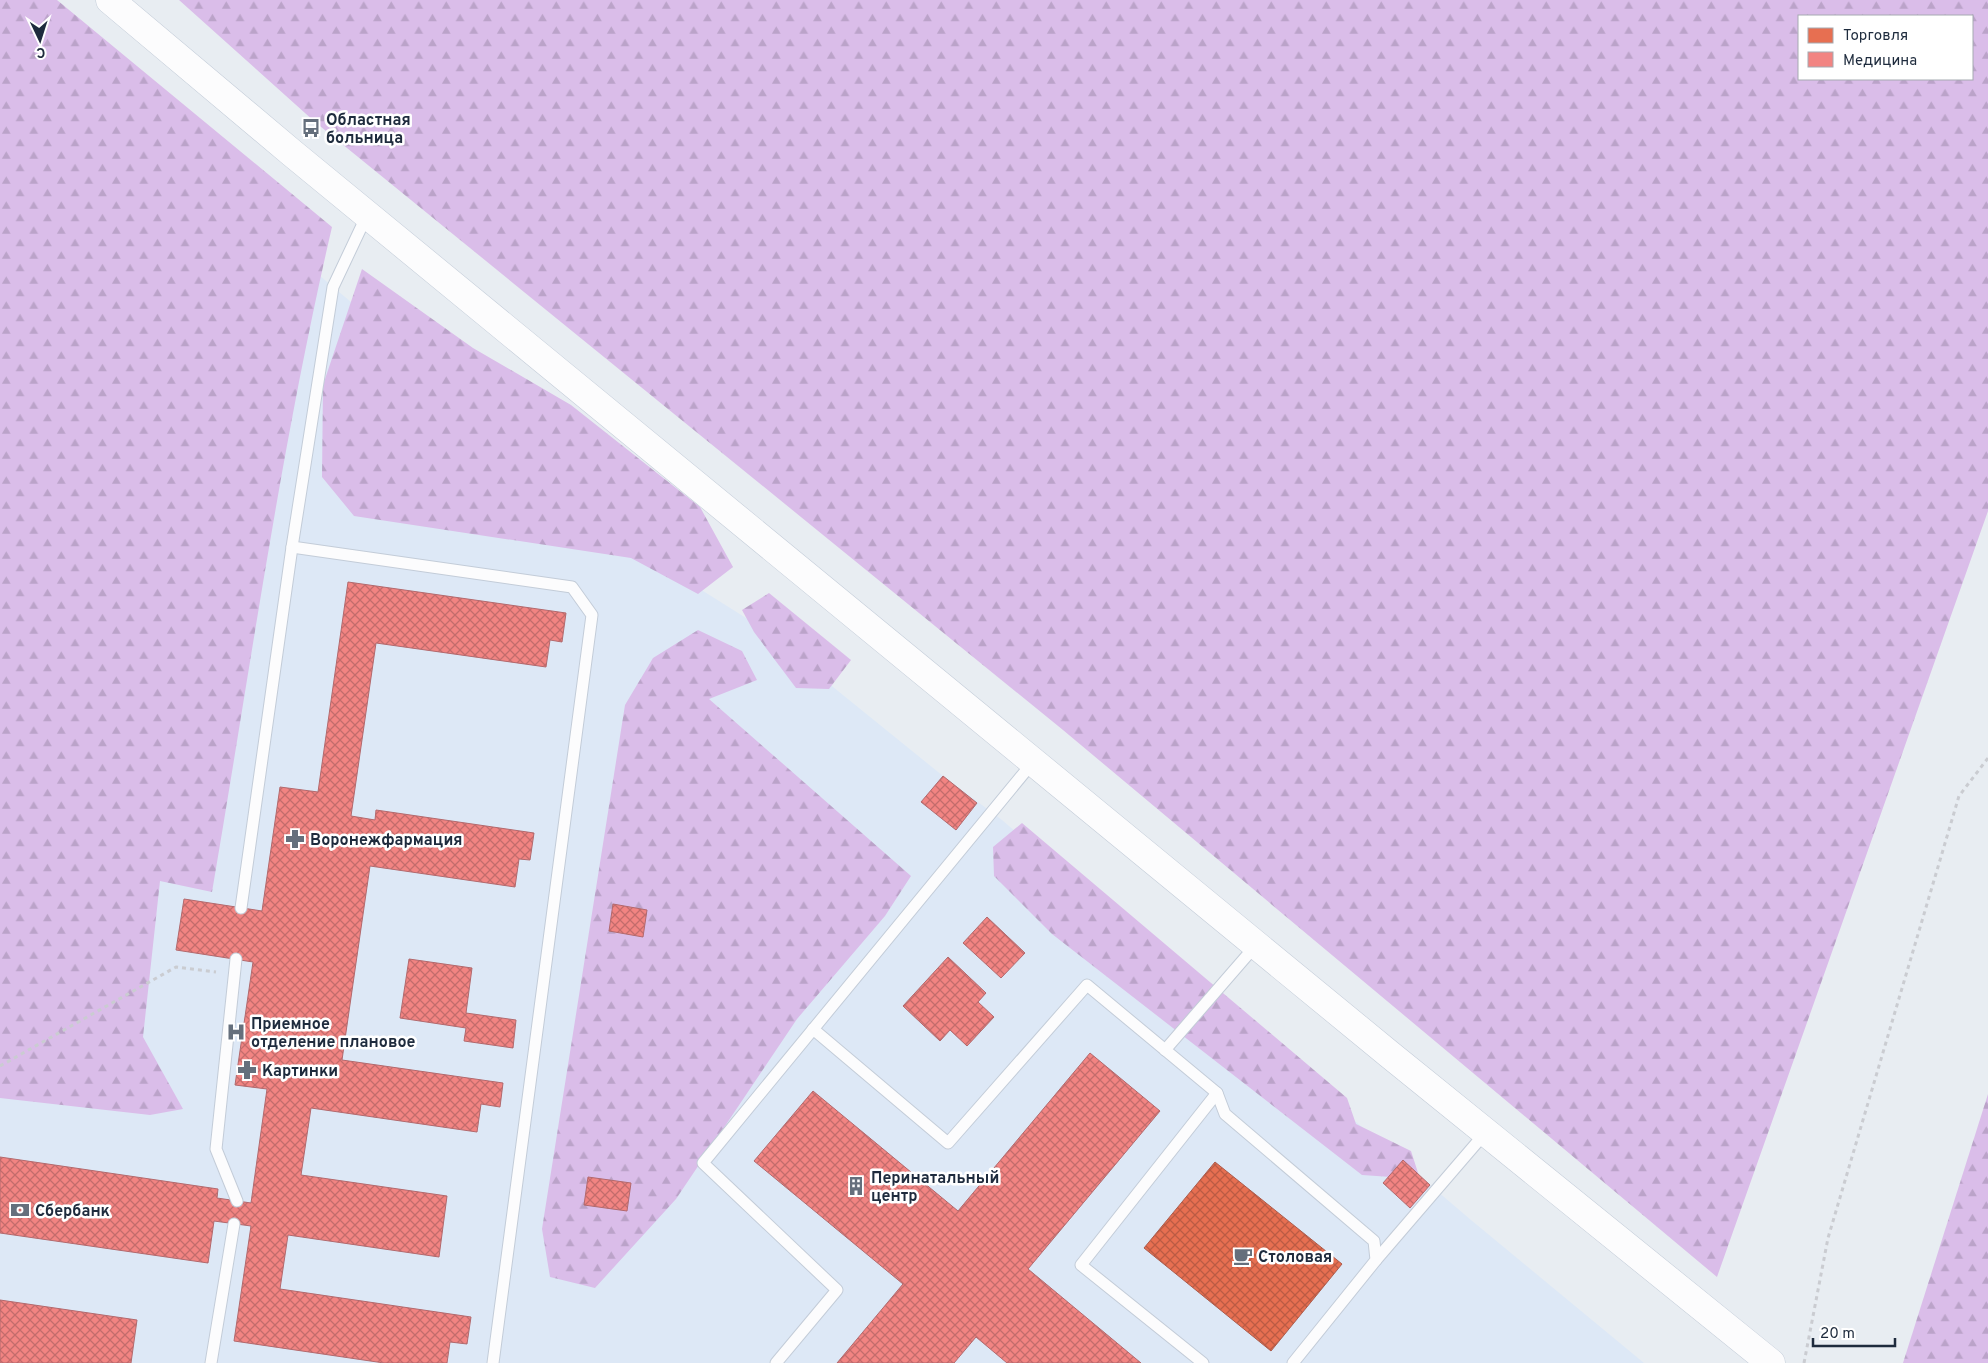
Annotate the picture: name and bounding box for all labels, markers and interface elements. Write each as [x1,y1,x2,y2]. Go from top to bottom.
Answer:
north arrow [15,15,65,65]
legend [1798,15,1973,80]
text: Торговля [1843,27,1908,46]
text: С [36,43,46,60]
text: Медицина [1843,52,1917,71]
place label: Областная больница [326,111,411,149]
bus stop icon: Областная больница [300,117,322,139]
pharmacy icon: Воронежфармация [284,828,306,850]
place label: Воронежфармация [310,831,463,851]
place label: Приемное отделение плановое [251,1015,415,1053]
hospital icon: Приемное отделение плановое [225,1021,247,1043]
pharmacy icon: Картинки [236,1059,258,1081]
place label: Картинки [262,1062,338,1082]
place label: Перинатальный центр [871,1169,999,1207]
building icon: Перинатальный центр [845,1175,867,1197]
bank icon: Сбербанк [9,1199,31,1221]
place label: Сбербанк [35,1202,110,1222]
cafe icon: Столовая [1232,1245,1254,1267]
place label: Столовая [1258,1248,1332,1268]
scale bar [1813,1316,1896,1348]
text: 20 m [1820,1325,1855,1344]

